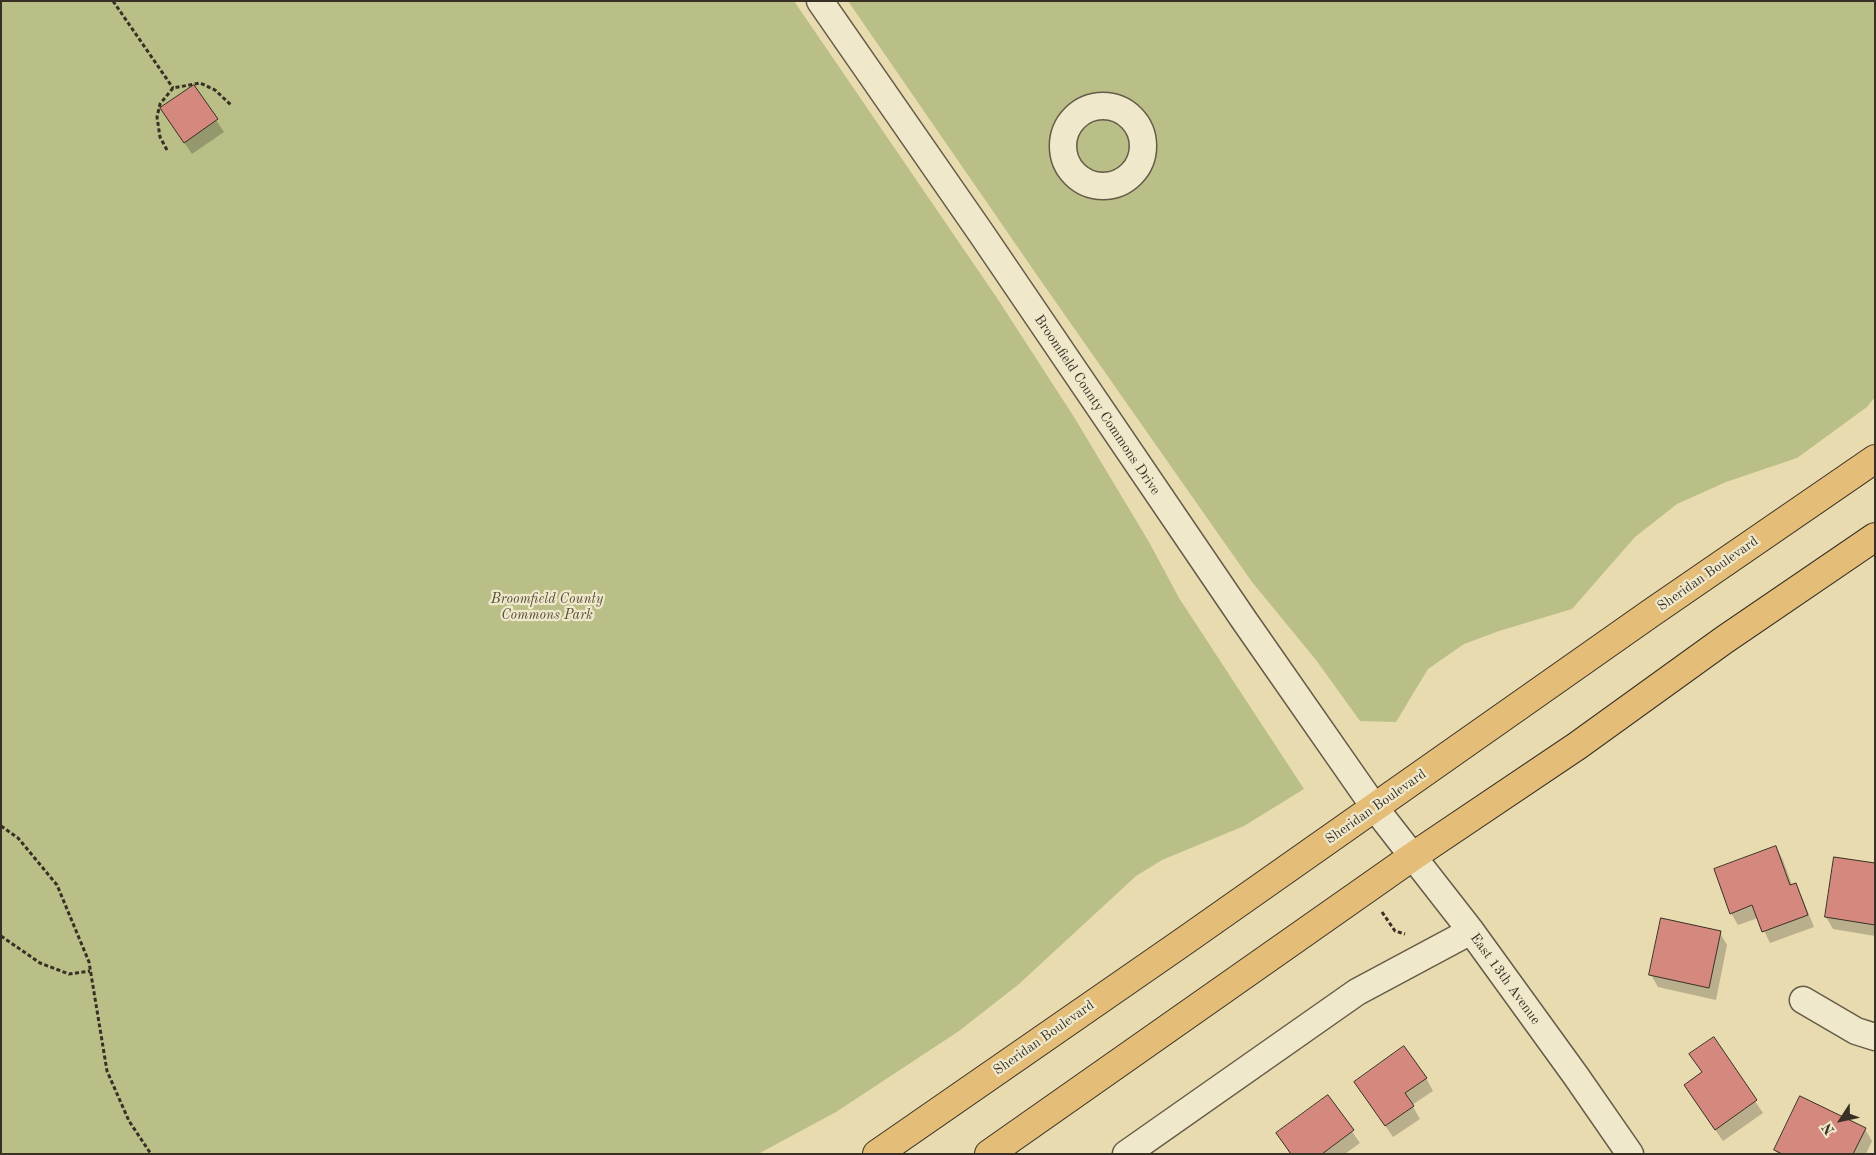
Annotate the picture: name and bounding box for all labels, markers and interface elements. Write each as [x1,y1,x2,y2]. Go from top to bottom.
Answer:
street label: Broomfield County Commons Drive [1030,312,1164,498]
street label: Sheridan Boulevard [1654,533,1762,615]
park label: Broomfield County Commons Park [491,591,603,624]
street label: Sheridan Boulevard [1322,766,1430,848]
street label: East 13th Avenue [1466,930,1544,1028]
street label: Sheridan Boulevard [990,997,1098,1079]
north arrow [1816,1095,1866,1145]
text: N [1820,1120,1838,1137]

